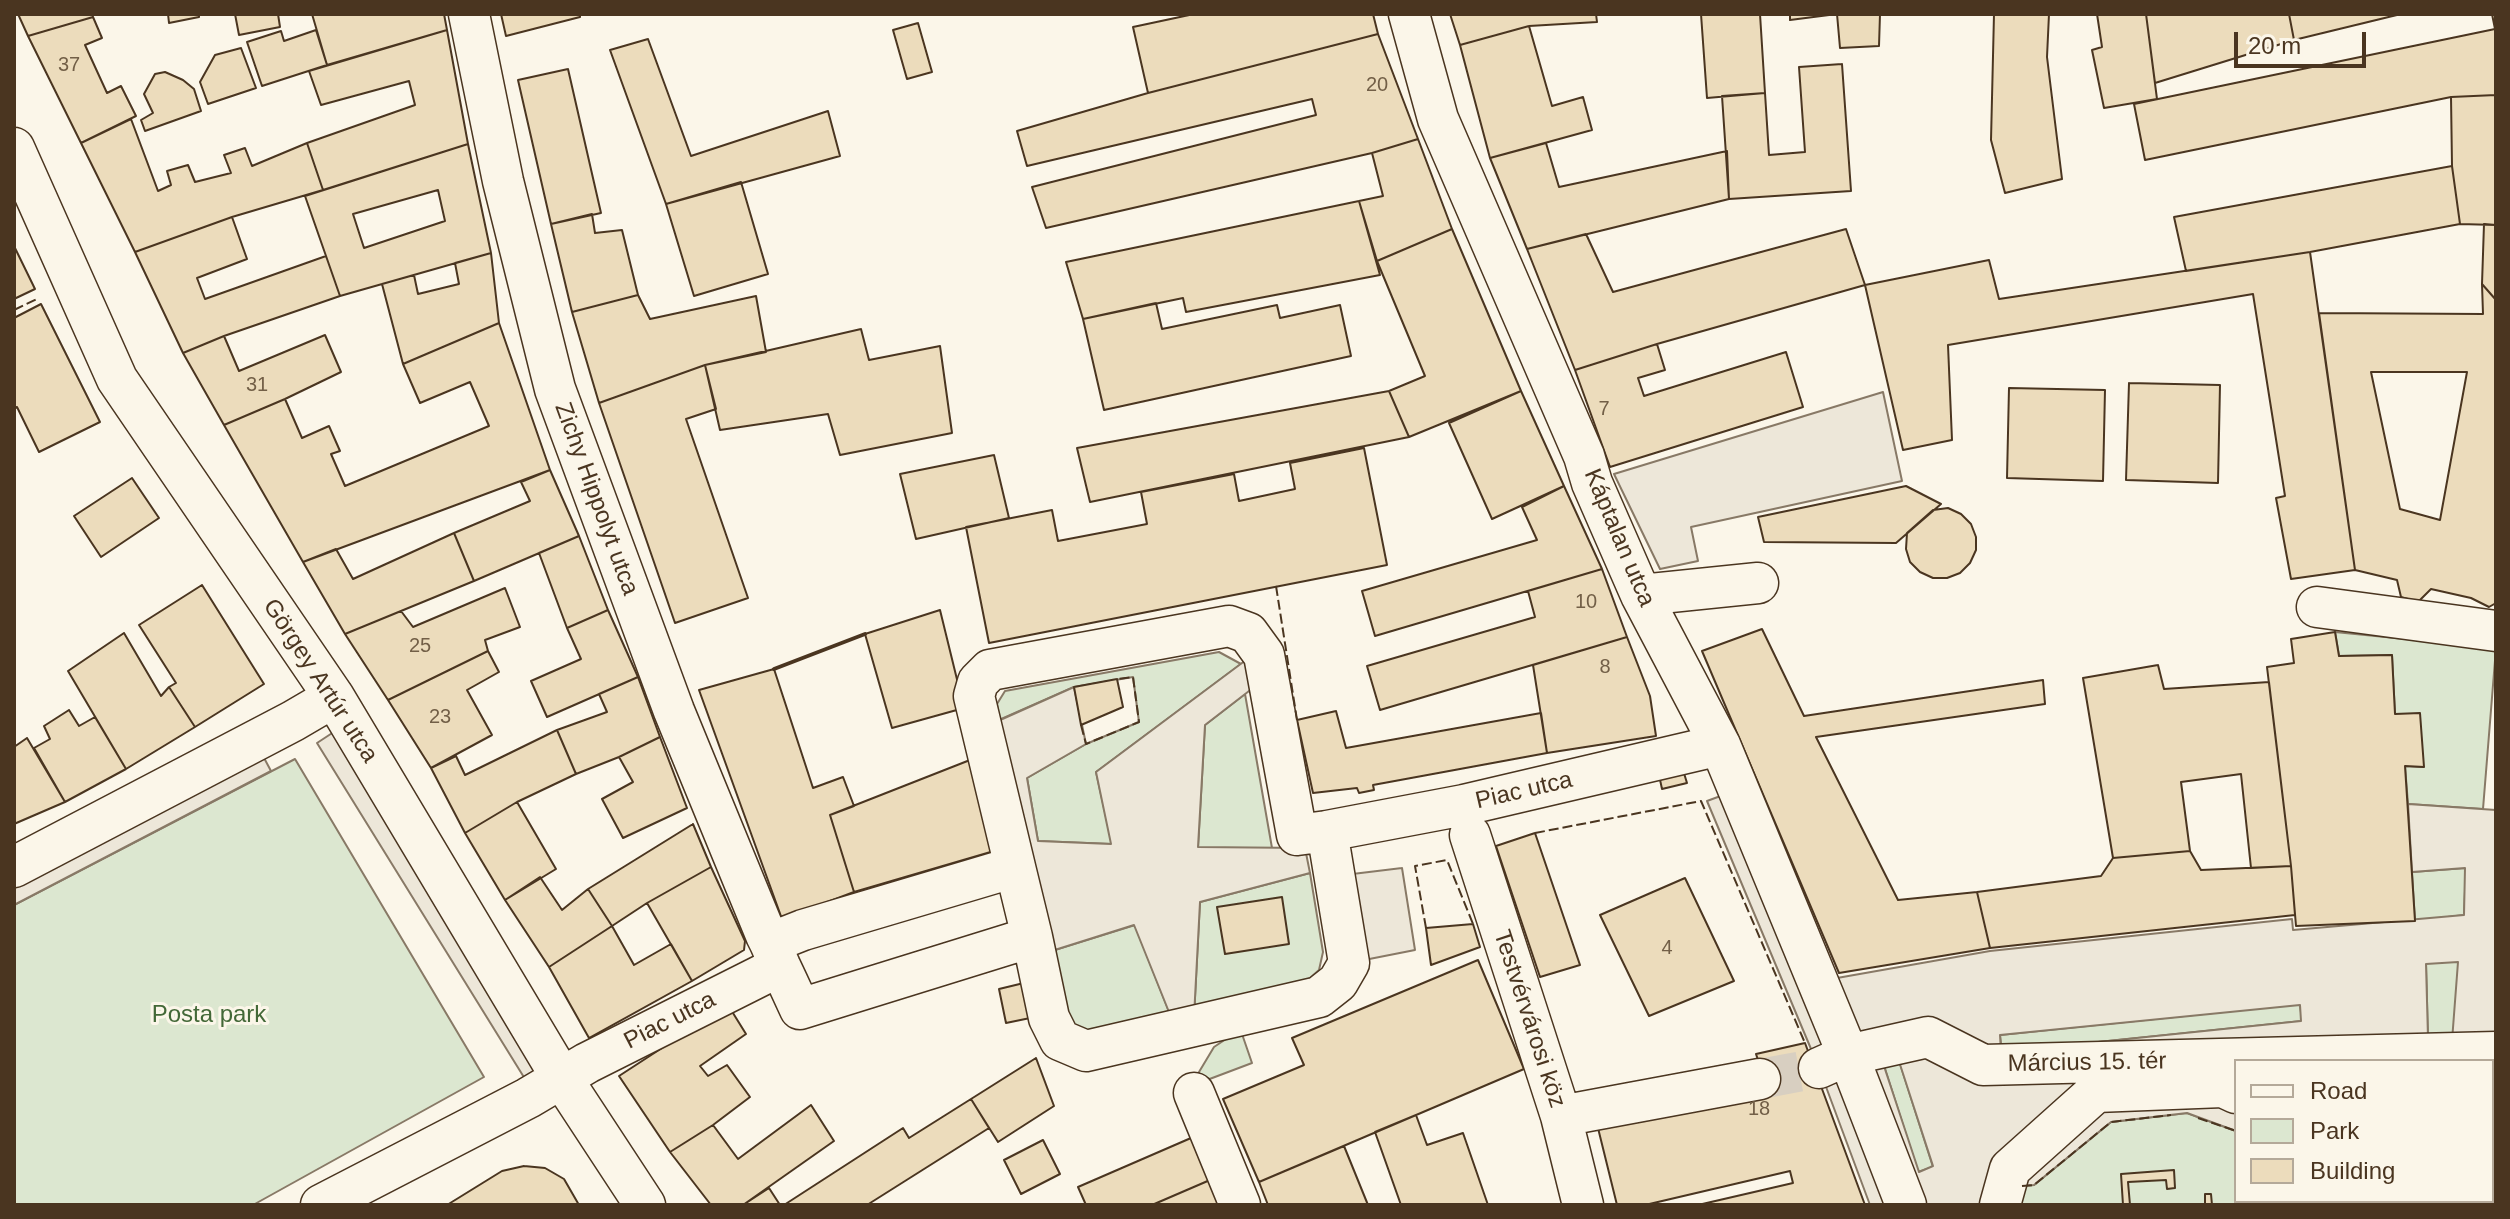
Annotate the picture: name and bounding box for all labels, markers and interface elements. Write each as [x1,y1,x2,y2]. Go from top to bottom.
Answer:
scale bar [2238,16,2370,66]
text: 20 m [2248,32,2301,59]
house number: 37 [58,53,80,77]
house number: 20 [1366,73,1388,97]
house number: 31 [246,373,268,397]
house number: 7 [1598,397,1610,421]
street label: Zichy Hippolyt utca [548,399,644,599]
street label: Káptalan utca [1577,465,1661,611]
house number: 10 [1575,590,1597,614]
street label: Görgey Artúr utca [256,594,384,768]
house number: 25 [409,634,431,658]
house number: 8 [1599,655,1611,679]
house number: 23 [429,705,451,729]
street label: Piac utca [1473,766,1575,816]
street label: Testvérvárosi köz [1487,926,1571,1112]
house number: 4 [1661,936,1673,960]
street label: Piac utca [619,986,721,1056]
park label: Posta park [152,1001,266,1029]
street label: Március 15. tér [2007,1047,2167,1079]
legend [2234,1059,2494,1203]
text: Road [2310,1077,2367,1104]
house number: 18 [1748,1097,1770,1121]
text: Park [2310,1117,2359,1144]
text: Building [2310,1157,2395,1184]

